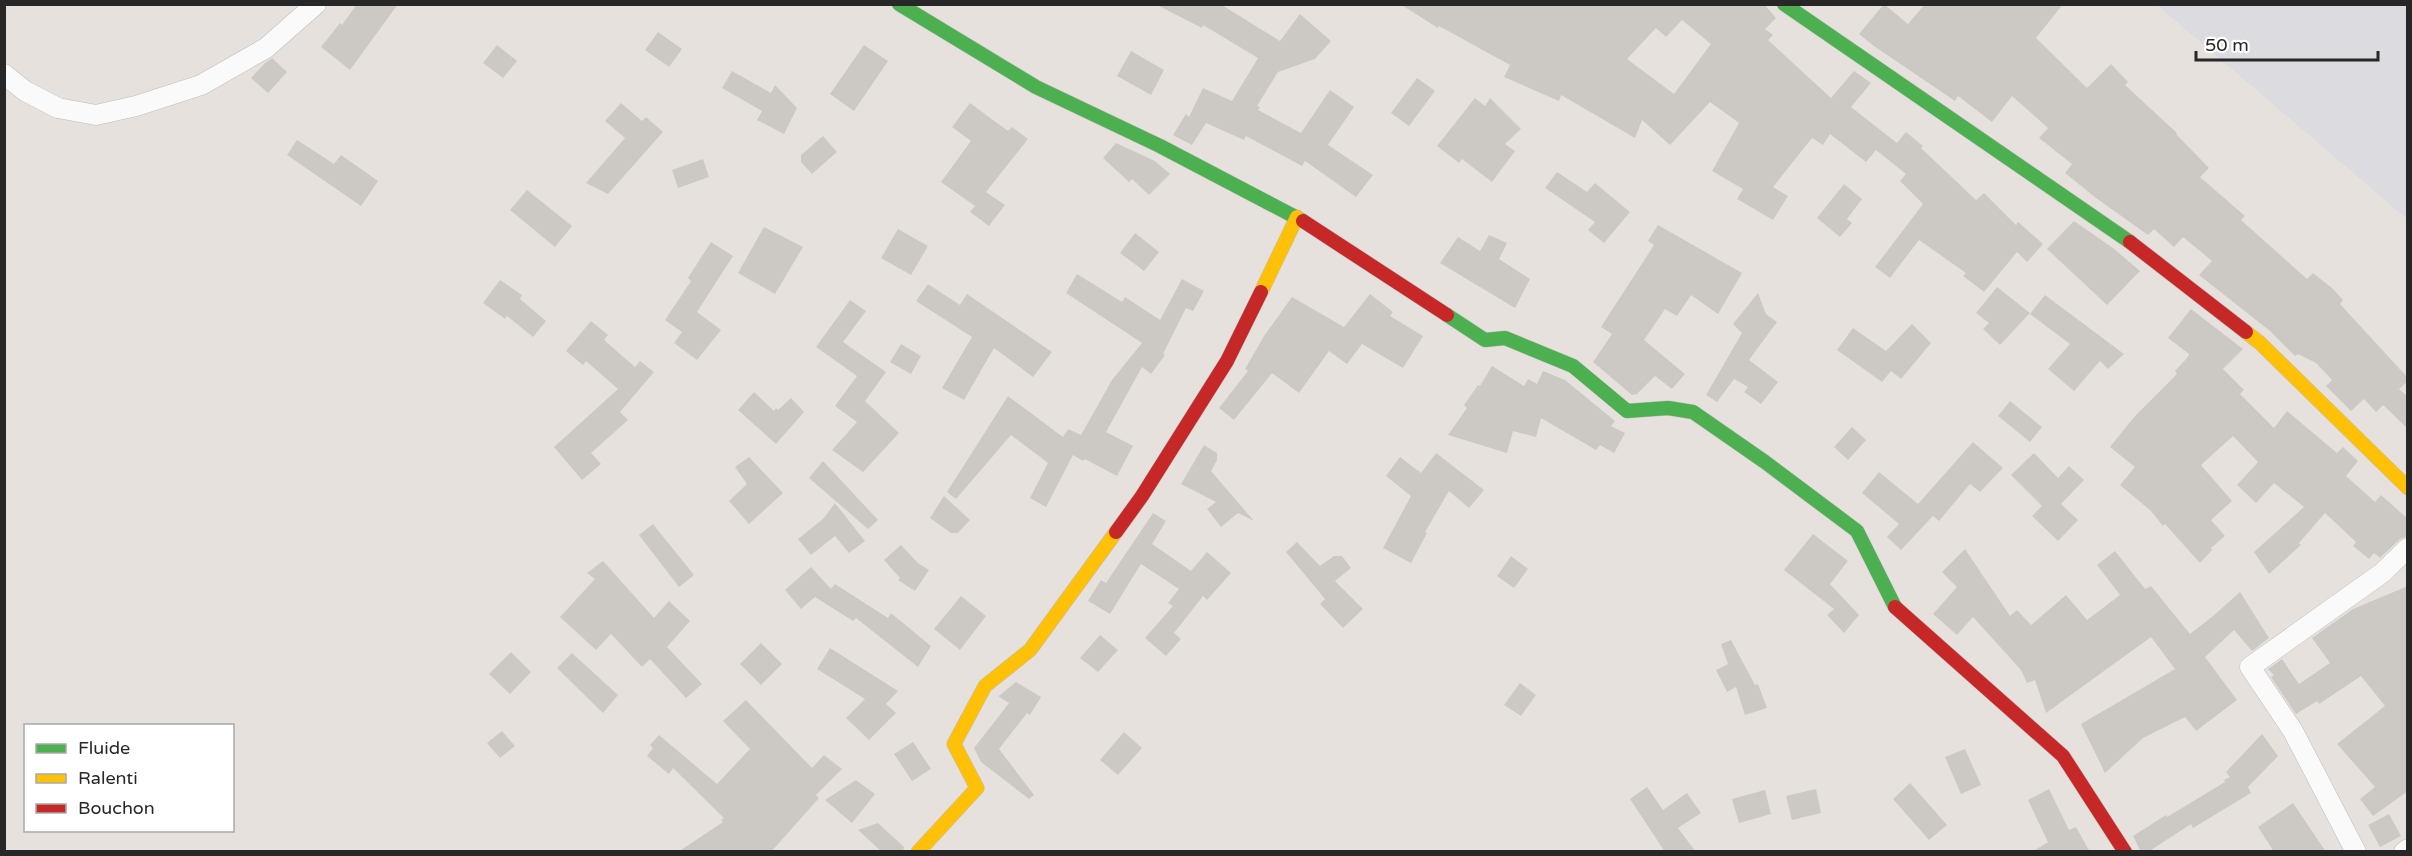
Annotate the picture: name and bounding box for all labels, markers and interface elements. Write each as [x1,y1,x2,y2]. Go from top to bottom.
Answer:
scale bar [2196,24,2378,62]
text: 50 m [2205,34,2249,56]
legend [24,724,234,832]
text: Fluide [78,737,130,759]
text: Ralenti [78,767,138,789]
text: Bouchon [78,797,155,819]

